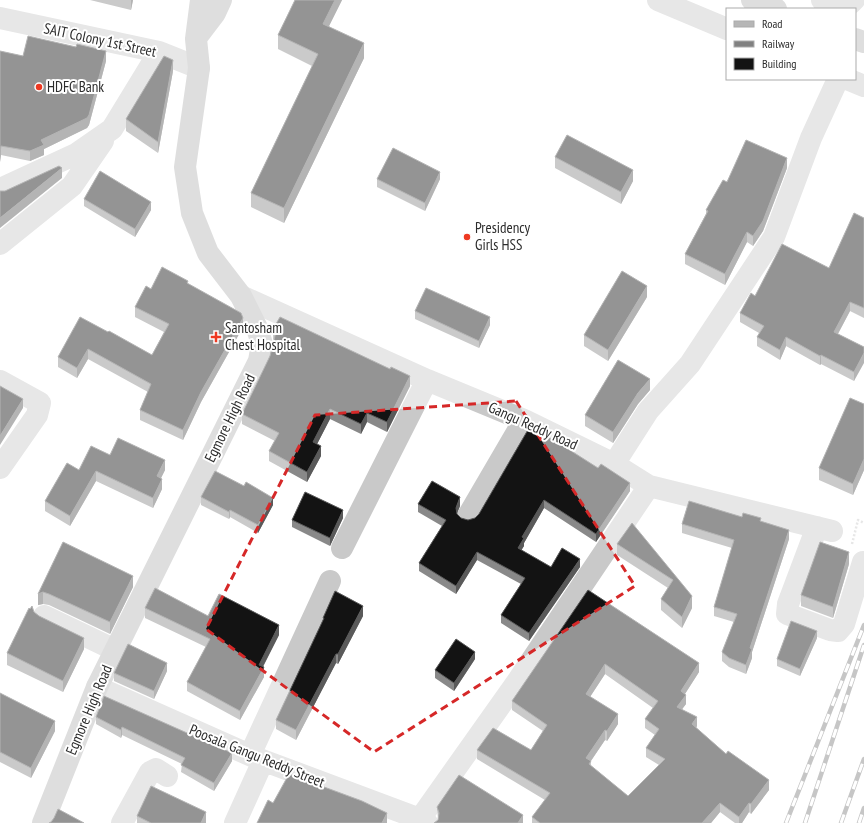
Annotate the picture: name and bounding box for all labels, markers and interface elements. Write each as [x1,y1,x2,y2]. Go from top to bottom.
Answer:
legend [726,8,856,80]
text: Road [762,16,782,31]
street label: SAIT Colony 1st Street [42,18,158,61]
text: Railway [762,36,795,51]
text: Building [762,56,797,71]
place label: HDFC Bank [47,77,104,96]
marker: HDFC Bank [34,82,44,92]
place label: Presidency Girls HSS [475,218,530,254]
marker: Presidency Girls HSS [462,232,472,242]
place label: Santosham Chest Hospital [225,318,301,354]
marker: Santosham Chest Hospital [210,331,222,343]
street label: Egmore High Road [200,371,259,465]
street label: Gangu Reddy Road [486,397,581,454]
street label: Egmore High Road [61,662,116,758]
street label: Poosala Gangu Reddy Street [187,720,328,791]

